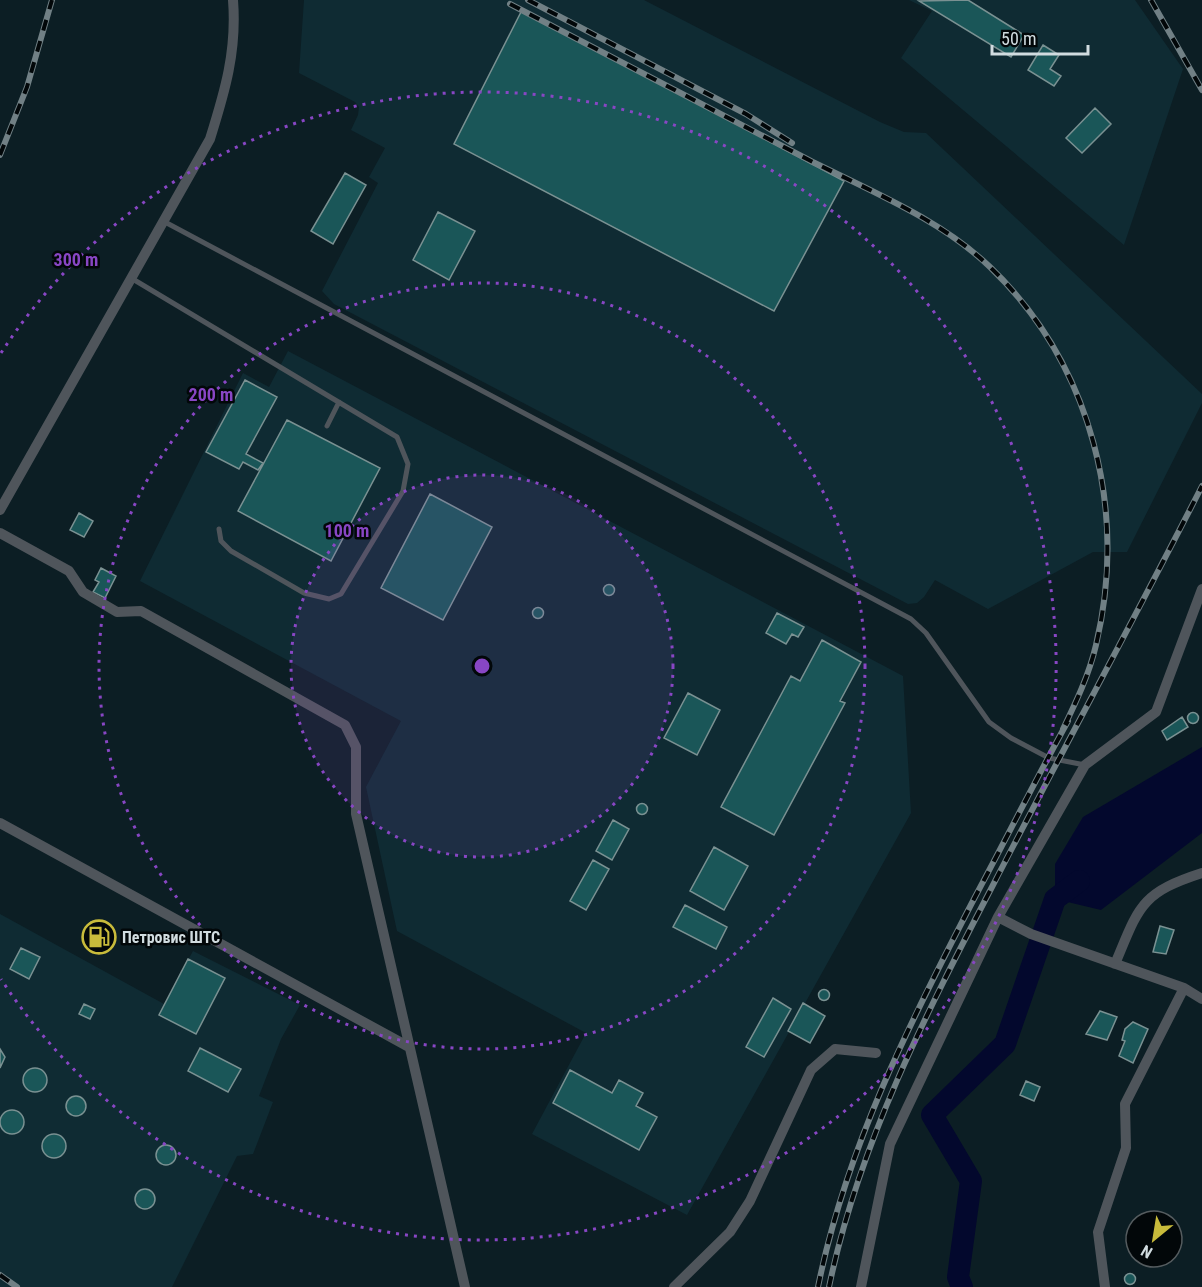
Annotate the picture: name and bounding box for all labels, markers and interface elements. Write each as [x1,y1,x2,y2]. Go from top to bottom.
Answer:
scale bar [992,18,1088,56]
text: 50 m [1001,28,1036,49]
text: 300 m [54,249,98,270]
text: 200 m [189,384,233,405]
text: 100 m [325,520,369,541]
centre of rings [472,656,492,676]
fuel station icon: Петровис ШТС [81,919,117,955]
place label: Петровис ШТС [122,928,220,947]
north arrow [1124,1209,1184,1269]
text: N [1138,1241,1156,1262]

